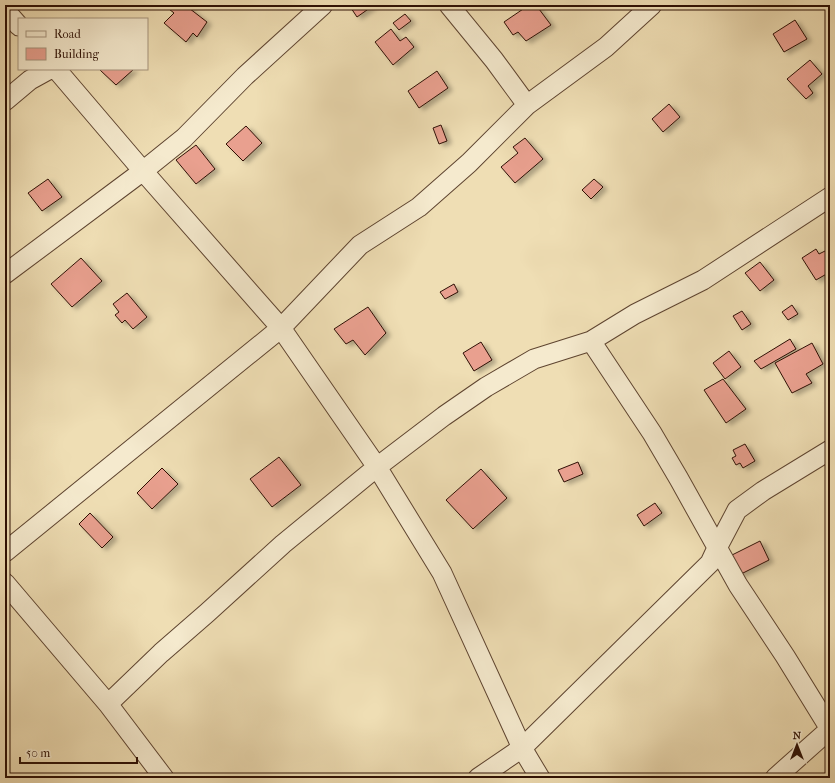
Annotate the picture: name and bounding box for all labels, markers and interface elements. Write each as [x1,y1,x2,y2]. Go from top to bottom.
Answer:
legend [18,18,148,70]
text: Road [54,27,81,41]
text: Building [54,47,99,61]
north arrow [777,725,817,765]
text: N [793,729,802,742]
scale bar [20,739,137,765]
text: 50 m [26,746,50,760]

